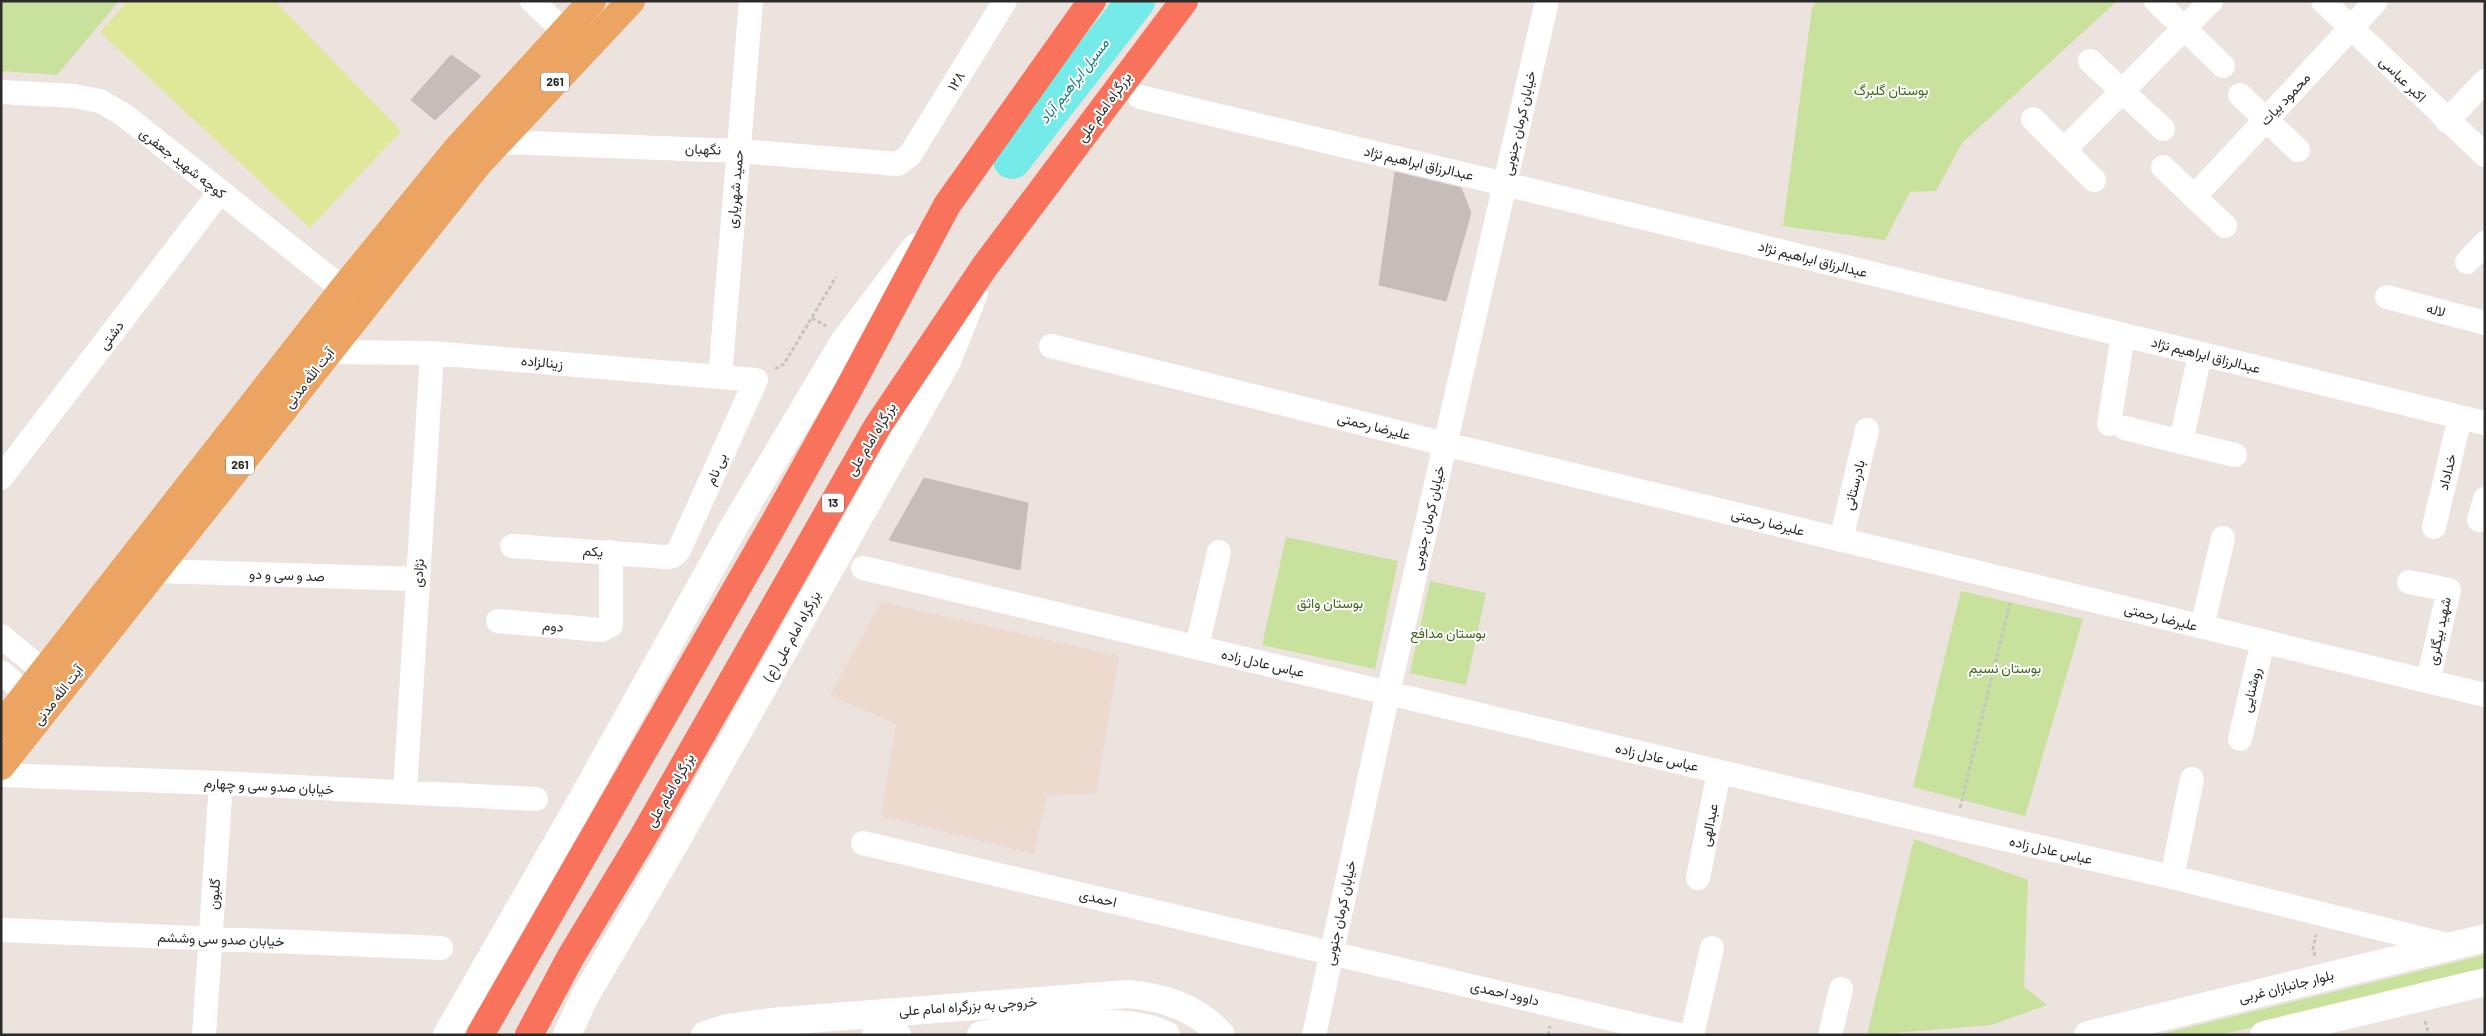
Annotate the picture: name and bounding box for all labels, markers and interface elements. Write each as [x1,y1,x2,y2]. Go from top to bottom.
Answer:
water label: مسیل ابراهیم آباد [1034,33,1114,128]
street label: اکبر عباسی [2376,52,2430,106]
street label: ۱۲۸ [943,68,968,94]
street label: بزرگراه امام علی [1073,68,1135,146]
street label: خیابان کرمان جنوبی [1498,69,1540,177]
street label: محمود بیات [2256,69,2314,129]
road number: 261 [541,72,569,91]
park label: بوستان گلبرگ [1854,81,1928,99]
street label: کوچه شهید جعفری [136,124,230,203]
street label: نگهبان [685,139,721,159]
street label: عبدالرزاق ابراهیم نژاد [1362,142,1476,184]
street label: حمید شهریاری [723,149,747,229]
street label: عبدالرزاق ابراهیم نژاد [1756,237,1870,281]
street label: لاله [2425,299,2448,320]
street label: دشتی [94,317,128,353]
street label: عبدالرزاق ابراهیم نژاد [2149,333,2263,377]
street label: آیت الله مدنی [280,343,339,412]
street label: زینالزاده [520,351,564,373]
street label: بزرگراه امام علی [842,399,900,479]
street label: علیرضا رحمتی [1335,408,1413,444]
street label: بی نام [701,450,731,488]
street label: خداداد [2434,452,2459,492]
road number: 261 [226,456,254,474]
street label: بادرستانی [1839,458,1869,512]
street label: خیابان کرمان جنوبی [1407,464,1449,572]
road number: 13 [822,493,844,512]
street label: علیرضا رحمتی [1729,504,1807,540]
street label: یکم [582,541,604,561]
street label: نژادی [408,558,428,588]
street label: صد و سی و دو [249,565,325,585]
street label: بزرگراه امام علی (ع) [759,587,826,686]
park label: بوستان واثق [1297,594,1363,612]
street label: شهید بیگلری [2423,595,2455,667]
street label: علیرضا رحمتی [2122,599,2200,635]
street label: دوم [542,616,565,636]
park label: بوستان مدافع [1410,624,1486,644]
street label: عباس عادل زاده [1219,645,1306,682]
park label: بوستان نسیم [1969,659,2041,677]
street label: آیت الله مدنی [29,660,88,729]
street label: روشنایی [2237,666,2265,714]
street label: عباس عادل زاده [1613,739,1700,776]
street label: بزرگراه امام علی [642,750,698,830]
street label: خیابان صدو سی و چهارم [203,774,335,799]
street label: عبدالهی [1696,802,1722,848]
street label: عباس عادل زاده [2007,832,2094,869]
street label: خیابان کرمان جنوبی [1320,859,1360,967]
street label: گلبون [204,878,224,910]
street label: احمدی [1077,885,1119,911]
street label: خیابان صدو سی وششم [157,928,285,950]
street label: بلوار جانبازان غربی [2237,965,2335,1007]
street label: داوود احمدی [1469,976,1541,1010]
street label: خروجی به بزرگراه امام علی [898,992,1038,1020]

